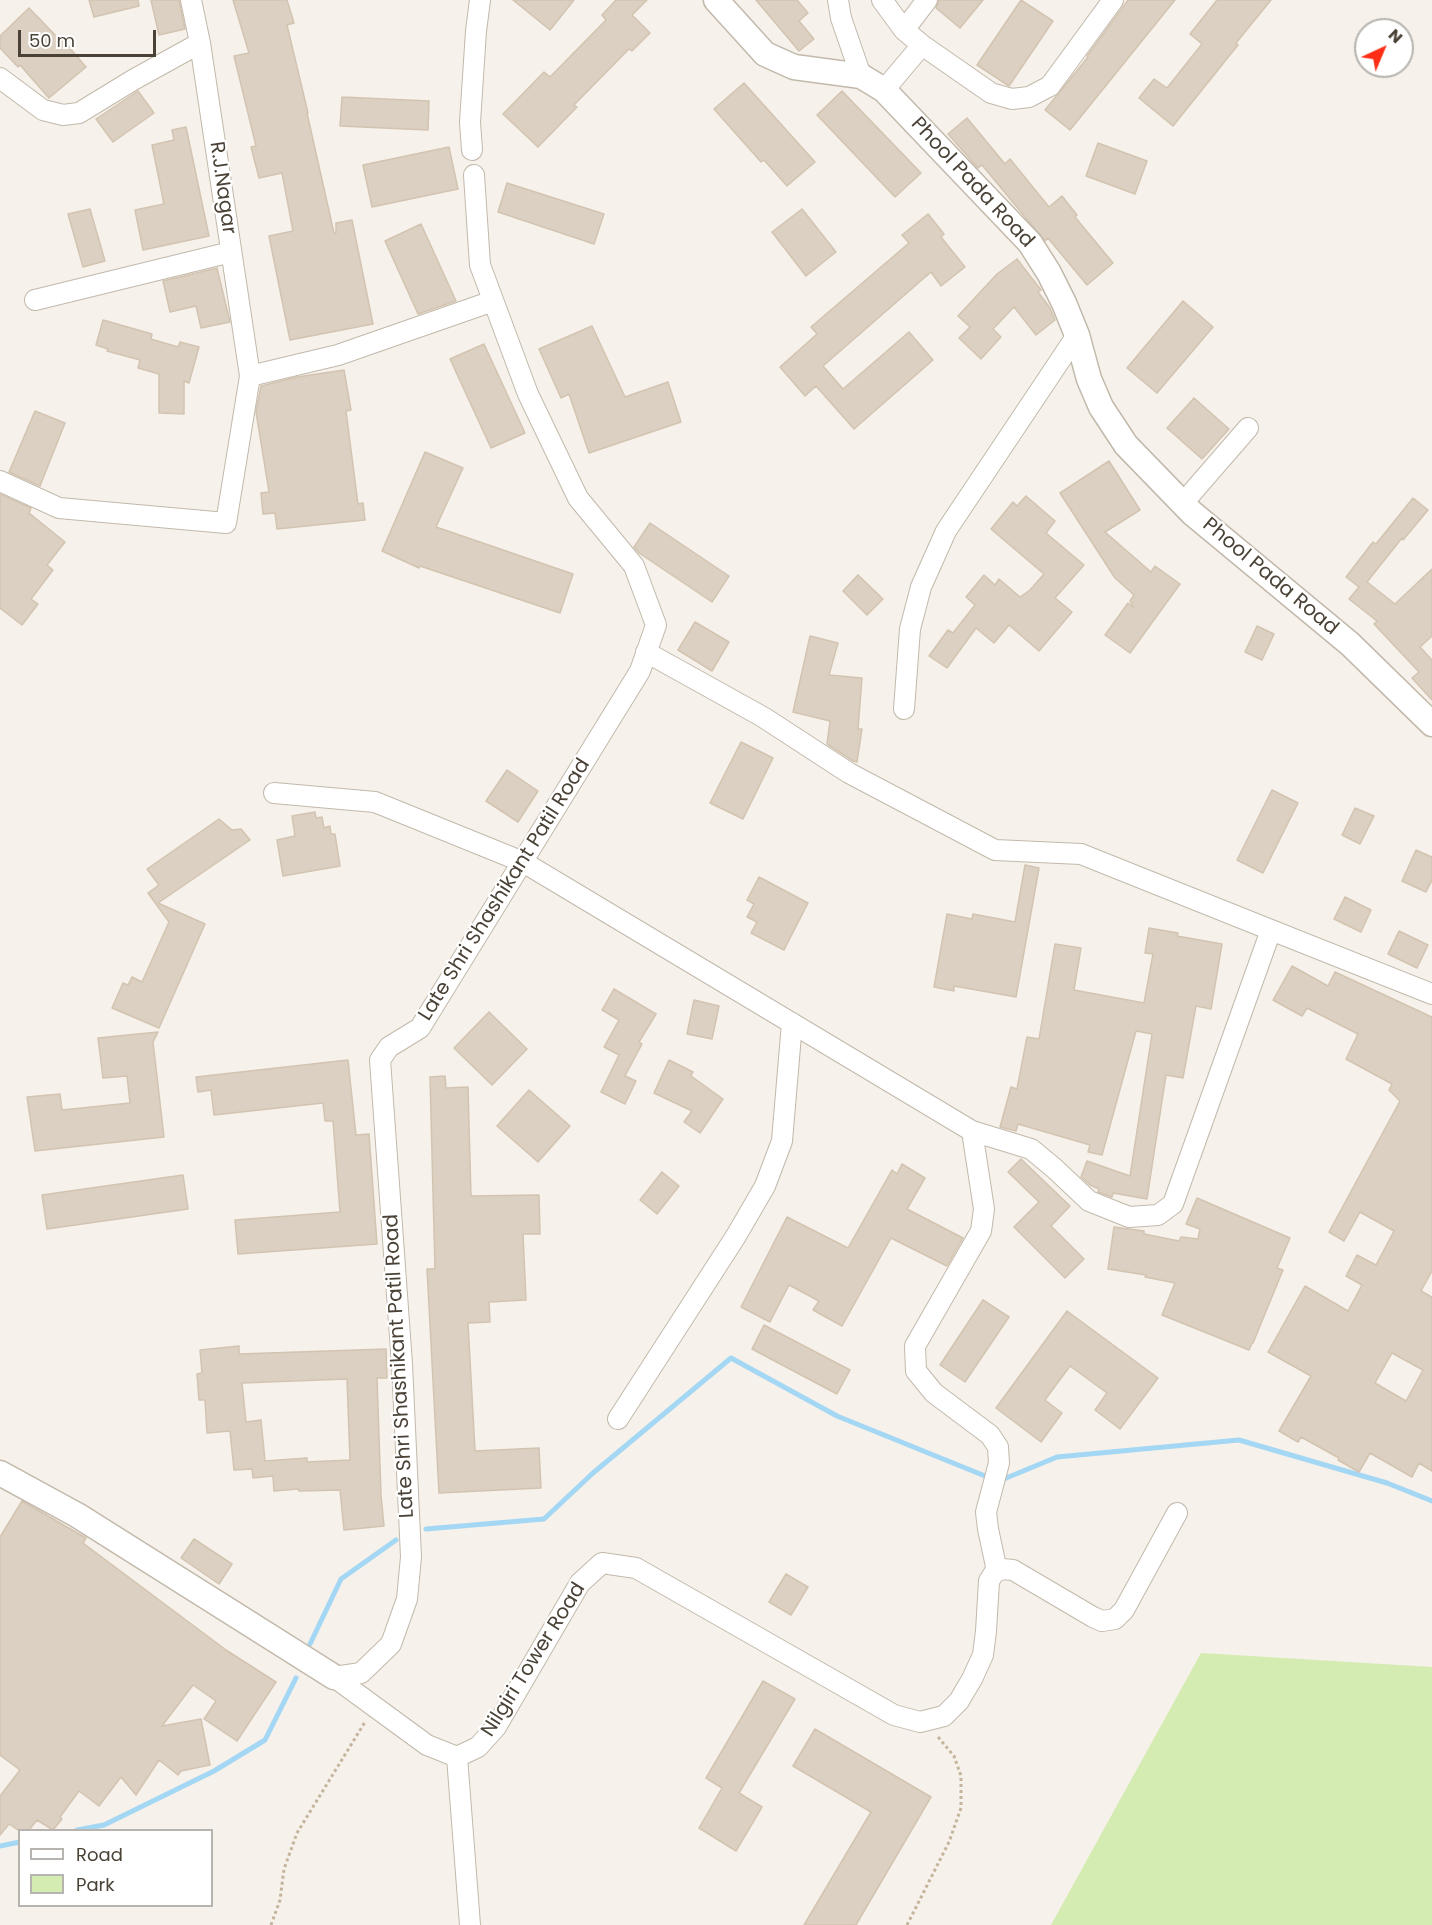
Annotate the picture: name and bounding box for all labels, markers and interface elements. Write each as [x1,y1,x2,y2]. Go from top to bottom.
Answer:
scale bar [21,18,159,56]
north arrow [1354,18,1414,78]
text: N [1383,24,1408,49]
text: 50 m [29,28,75,53]
street label: Phool Pada Road [905,113,1039,253]
street label: R.J.Nagar [204,140,240,236]
street label: Phool Pada Road [1197,513,1343,641]
street label: Late Shri Shashikant Patil Road [414,755,596,1025]
street label: Late Shri Shashikant Patil Road [380,1213,420,1519]
street label: Nilgiri Tower Road [477,1578,591,1742]
legend [18,1829,213,1907]
text: Road [76,1842,123,1867]
text: Park [76,1872,115,1897]

